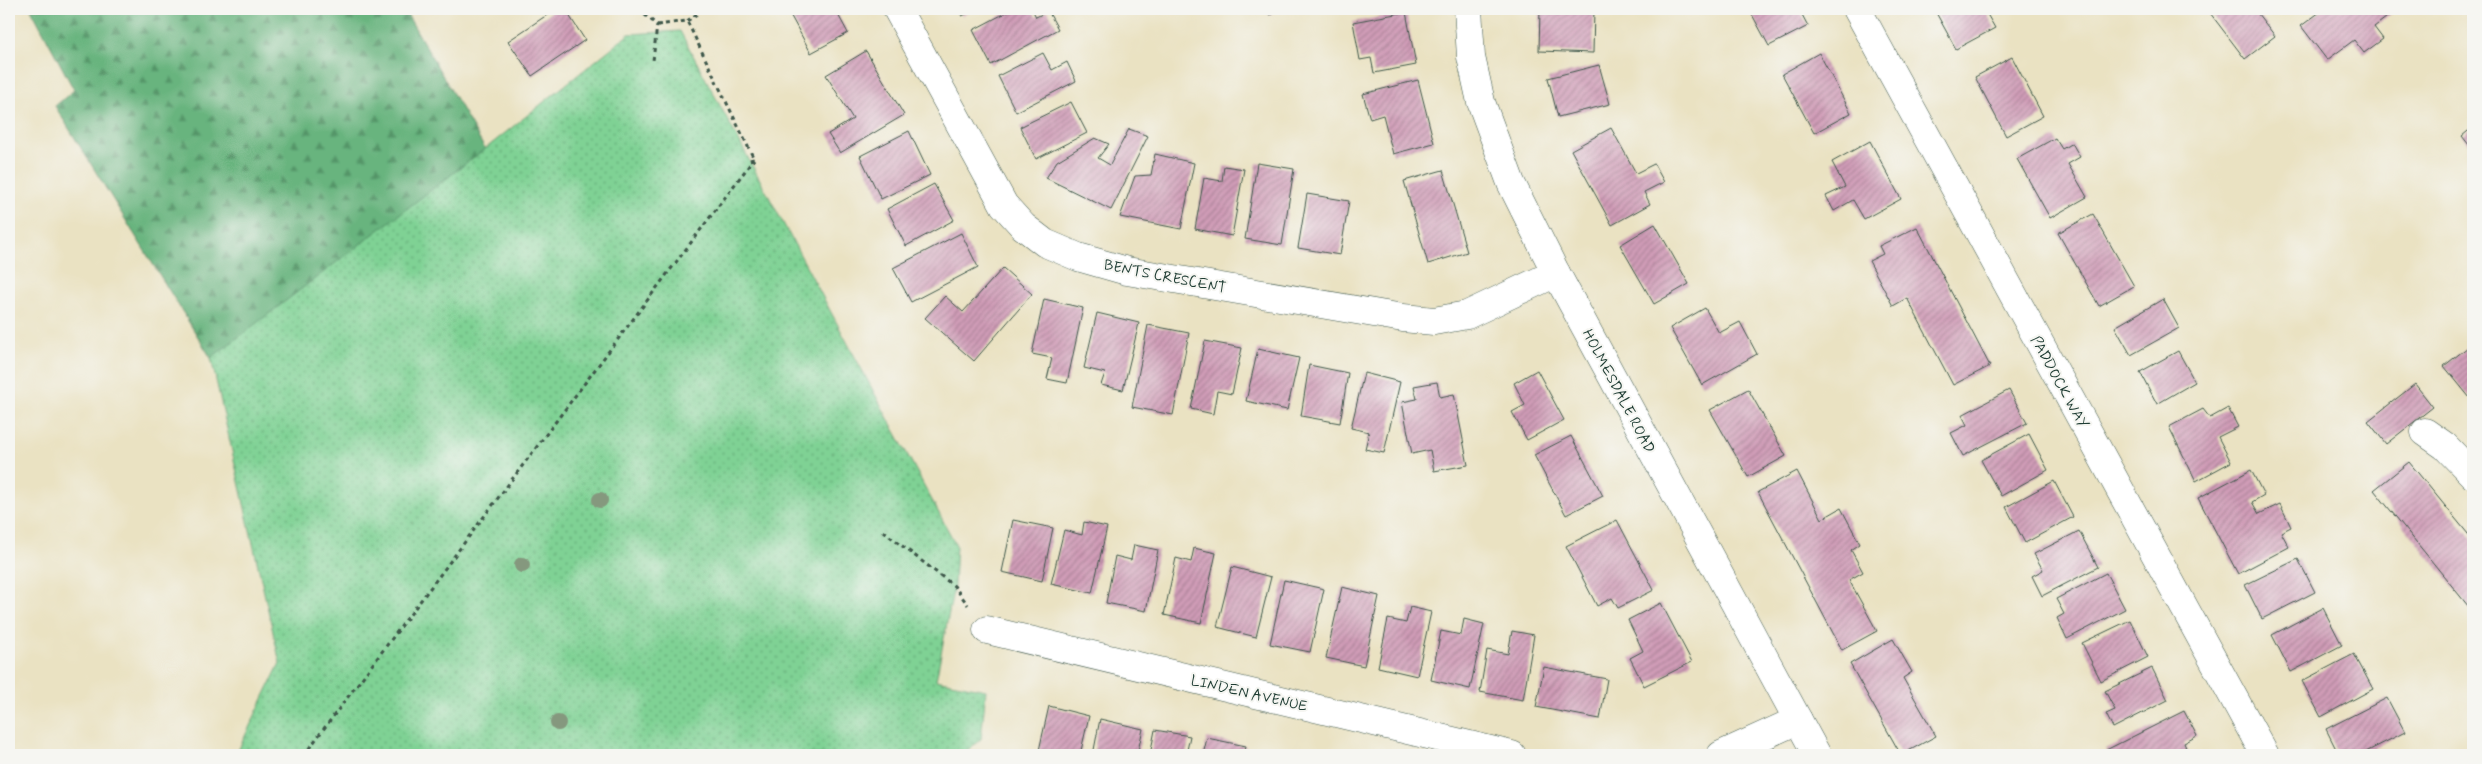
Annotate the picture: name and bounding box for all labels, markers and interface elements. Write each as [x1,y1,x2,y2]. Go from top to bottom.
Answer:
street label: BENTS CRESCENT [1102,255,1228,299]
street label: HOLMESDALE ROAD [1577,326,1659,457]
street label: PADDOCK WAY [2025,332,2093,433]
street label: LINDEN AVENUE [1189,671,1309,717]

